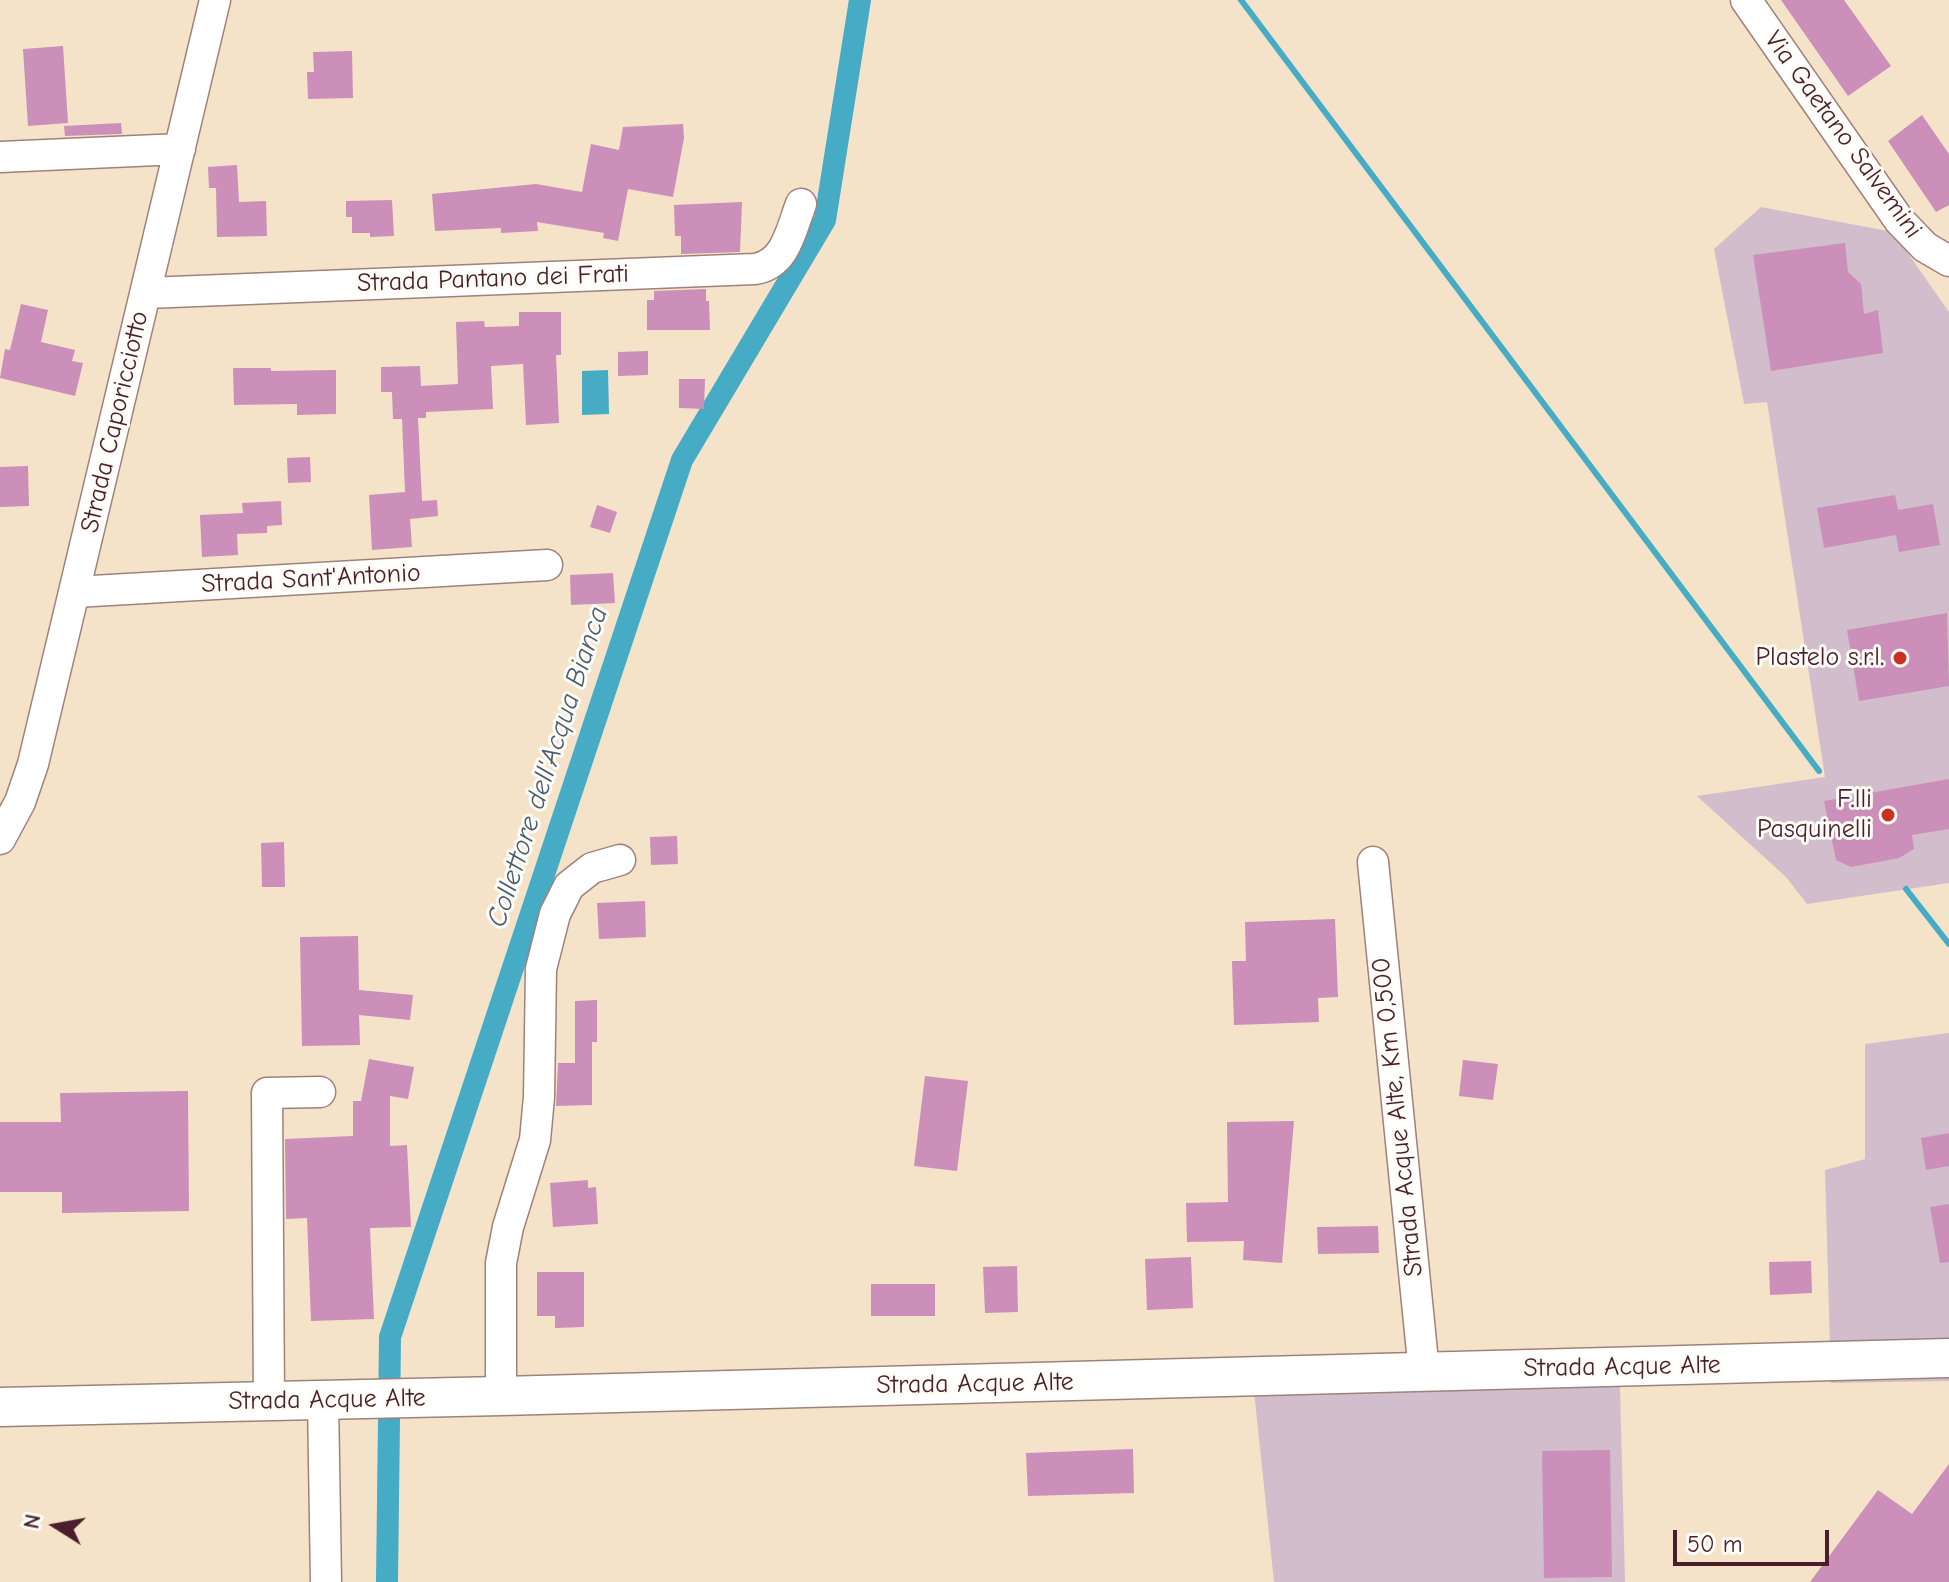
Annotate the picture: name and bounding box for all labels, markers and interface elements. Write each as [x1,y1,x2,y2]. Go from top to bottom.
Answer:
street label: Via Gaetano Salvemini [1757,25,1929,245]
street label: Strada Pantano dei Frati [357,259,629,299]
street label: Strada Caporicciotto [74,308,156,536]
street label: Strada Sant'Antonio [201,558,421,600]
water label: Collettore dell'Acqua Bianca [480,603,616,931]
place label: Plastelo s.r.l. [1756,642,1884,674]
marker: Plastelo s.r.l. [1891,649,1909,667]
place label: F.lli Pasquinelli [1757,784,1872,846]
marker: F.lli Pasquinelli [1879,806,1897,824]
street label: Strada Acque Alte, Km 0,500 [1366,956,1430,1278]
street label: Strada Acque Alte [1523,1350,1721,1384]
street label: Strada Acque Alte [876,1367,1074,1401]
street label: Strada Acque Alte [228,1383,426,1417]
north arrow [16,1486,96,1566]
text: N [18,1512,47,1531]
scale bar [1677,1514,1833,1564]
text: 50 m [1687,1530,1743,1558]

